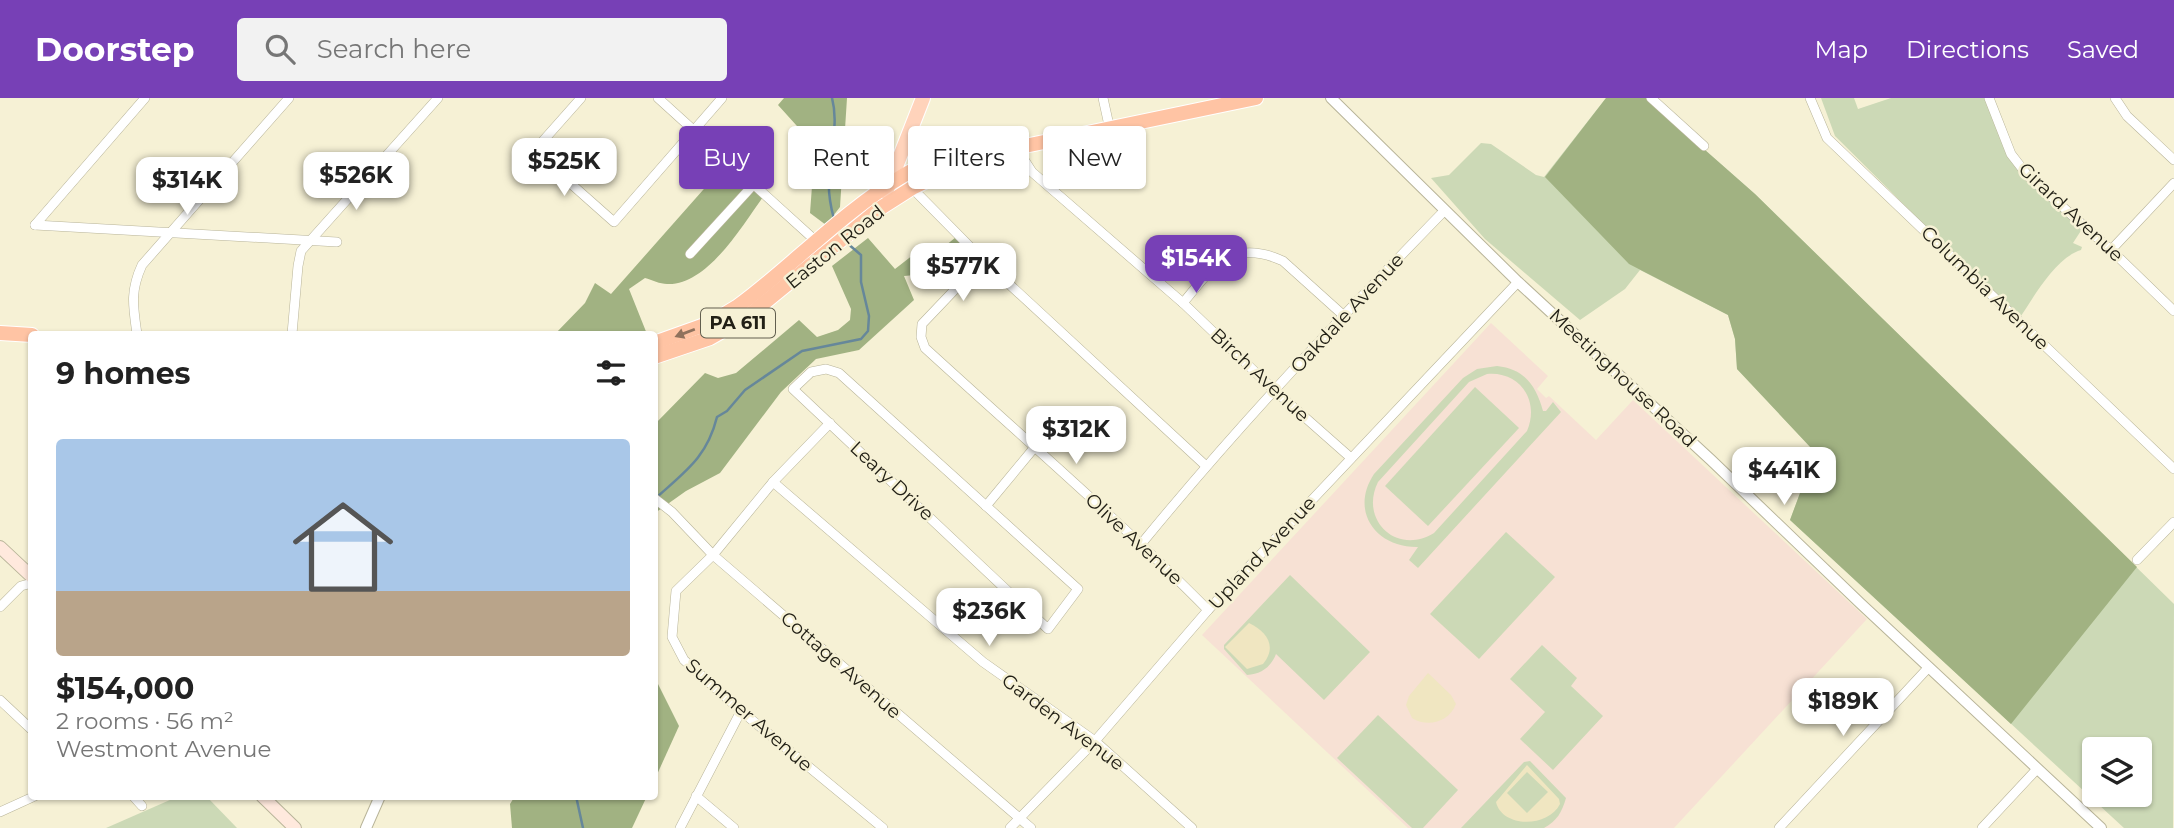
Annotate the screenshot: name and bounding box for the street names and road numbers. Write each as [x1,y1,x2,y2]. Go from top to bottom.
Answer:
street label: Girard Avenue [2014,158,2128,266]
street label: Easton Road [781,200,889,294]
street label: Columbia Avenue [1916,221,2054,355]
street label: Oakdale Avenue [1286,248,1408,378]
street label: Meetinghouse Road [1545,304,1701,452]
road number: PA 611 [701,308,775,338]
street label: Birch Avenue [1206,323,1314,427]
street label: Leary Drive [845,436,939,526]
street label: Olive Avenue [1081,488,1187,590]
street label: Upland Avenue [1204,492,1320,614]
street label: Cottage Avenue [776,606,906,724]
street label: Summer Avenue [681,654,817,776]
street label: Garden Avenue [997,669,1129,775]

